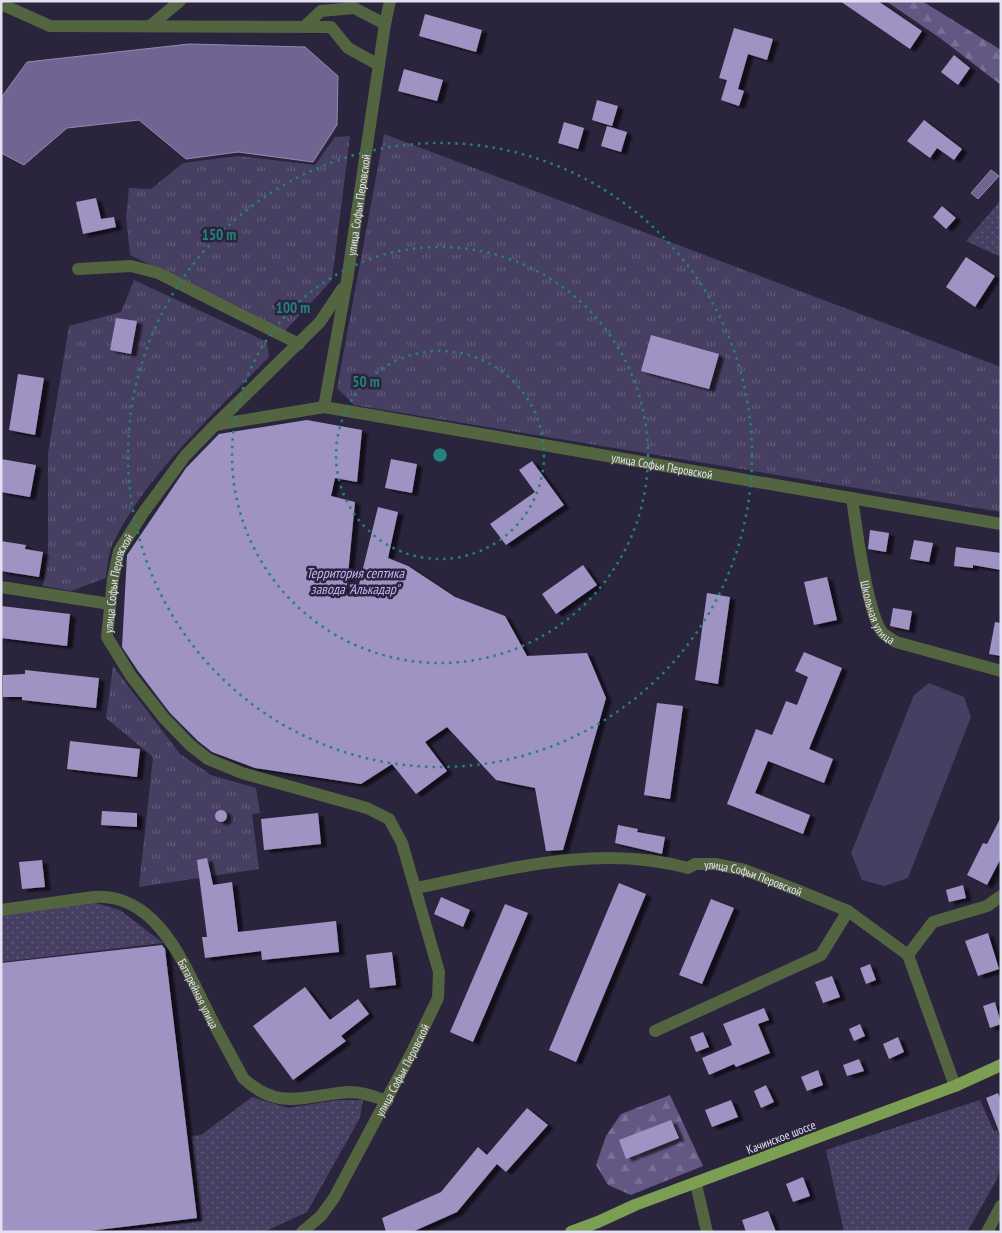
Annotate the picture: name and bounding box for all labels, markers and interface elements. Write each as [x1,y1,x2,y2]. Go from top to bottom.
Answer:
street label: улица Софьи Перовской [343,153,373,257]
text: 150 m [202,225,236,244]
text: 100 m [276,298,310,317]
text: 50 m [352,372,380,391]
centre of rings [431,446,449,464]
street label: улица Софьи Перовской [610,449,714,482]
street label: улица Софьи Перовской [100,530,136,634]
water label: Территория септика завода "Алькадар" [306,564,405,598]
street label: Школьная улица [858,579,898,647]
street label: улица Софьи Перовской [704,856,805,899]
street label: Батарейная улица [175,956,223,1031]
street label: улица Софьи Перовской [372,1021,432,1119]
street label: Качинское шоссе [744,1117,818,1157]

